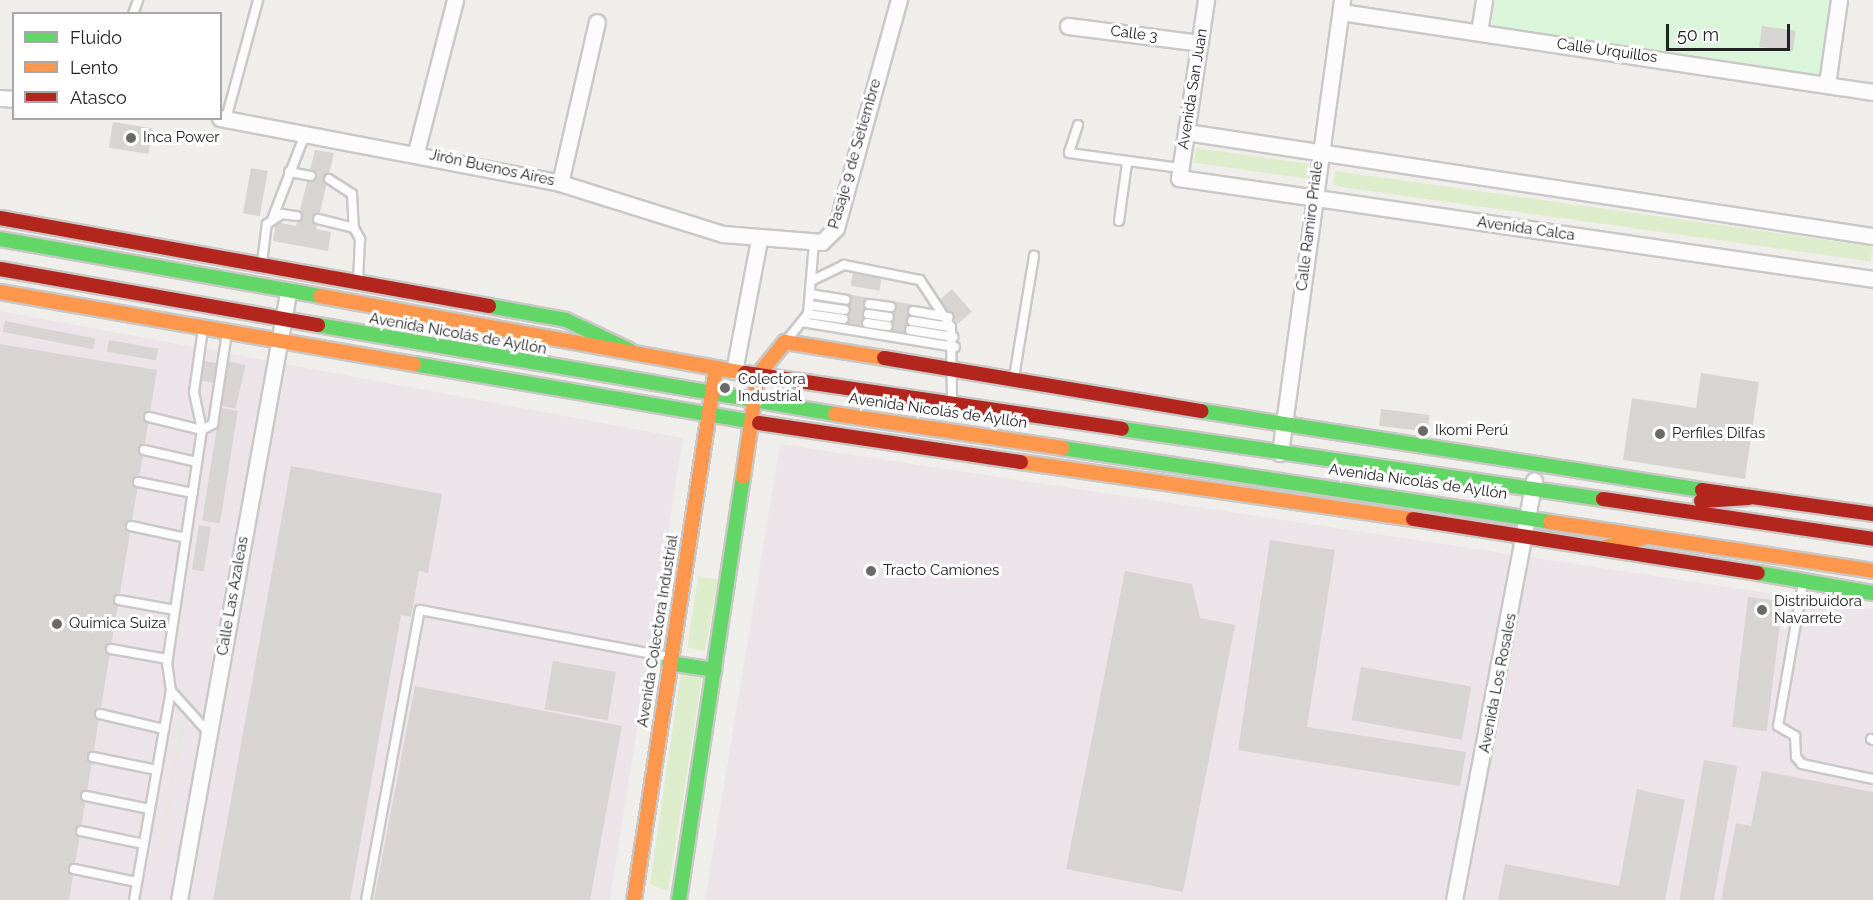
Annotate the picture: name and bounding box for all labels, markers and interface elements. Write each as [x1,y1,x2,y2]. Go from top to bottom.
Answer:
legend [12,12,222,120]
scale bar [1669,12,1794,50]
street label: Calle 3 [1109,22,1159,46]
text: 50 m [1677,24,1719,45]
text: Fluido [70,27,122,48]
street label: Avenida San Juan [1175,27,1211,151]
street label: Calle Urquillos [1556,35,1658,67]
text: Lento [70,57,118,78]
street label: Pasaje 9 de Setiembre [825,77,885,231]
text: Atasco [70,87,127,108]
place label: Inca Power [143,129,220,147]
marker: Inca Power [124,131,138,145]
street label: Jirón Buenos Aires [428,146,556,190]
street label: Calle Ramiro Priale [1293,160,1327,292]
street label: Avenida Calca [1476,213,1576,245]
street label: Avenida Nicolás de Ayllón [368,309,548,359]
place label: Colectora Industrial [738,370,806,405]
marker: Colectora Industrial [716,379,734,397]
street label: Avenida Nicolás de Ayllón [847,390,1029,432]
place label: Ikomi Perú [1435,422,1508,440]
marker: Ikomi Perú [1416,424,1430,438]
place label: Perfiles Dilfas [1672,425,1765,443]
marker: Perfiles Dilfas [1653,427,1667,441]
street label: Avenida Nicolás de Ayllón [1327,461,1509,503]
street label: Avenida Colectora Industrial [634,533,682,729]
street label: Calle Las Azaleas [214,535,252,657]
place label: Tracto Camiones [883,562,999,580]
marker: Tracto Camiones [864,564,878,578]
place label: Distribuidora Navarrete [1774,592,1862,627]
marker: Distribuidora Navarrete [1755,603,1769,617]
street label: Avenida Los Rosales [1476,612,1520,754]
place label: Quimica Suiza [69,615,167,633]
marker: Quimica Suiza [50,617,64,631]

